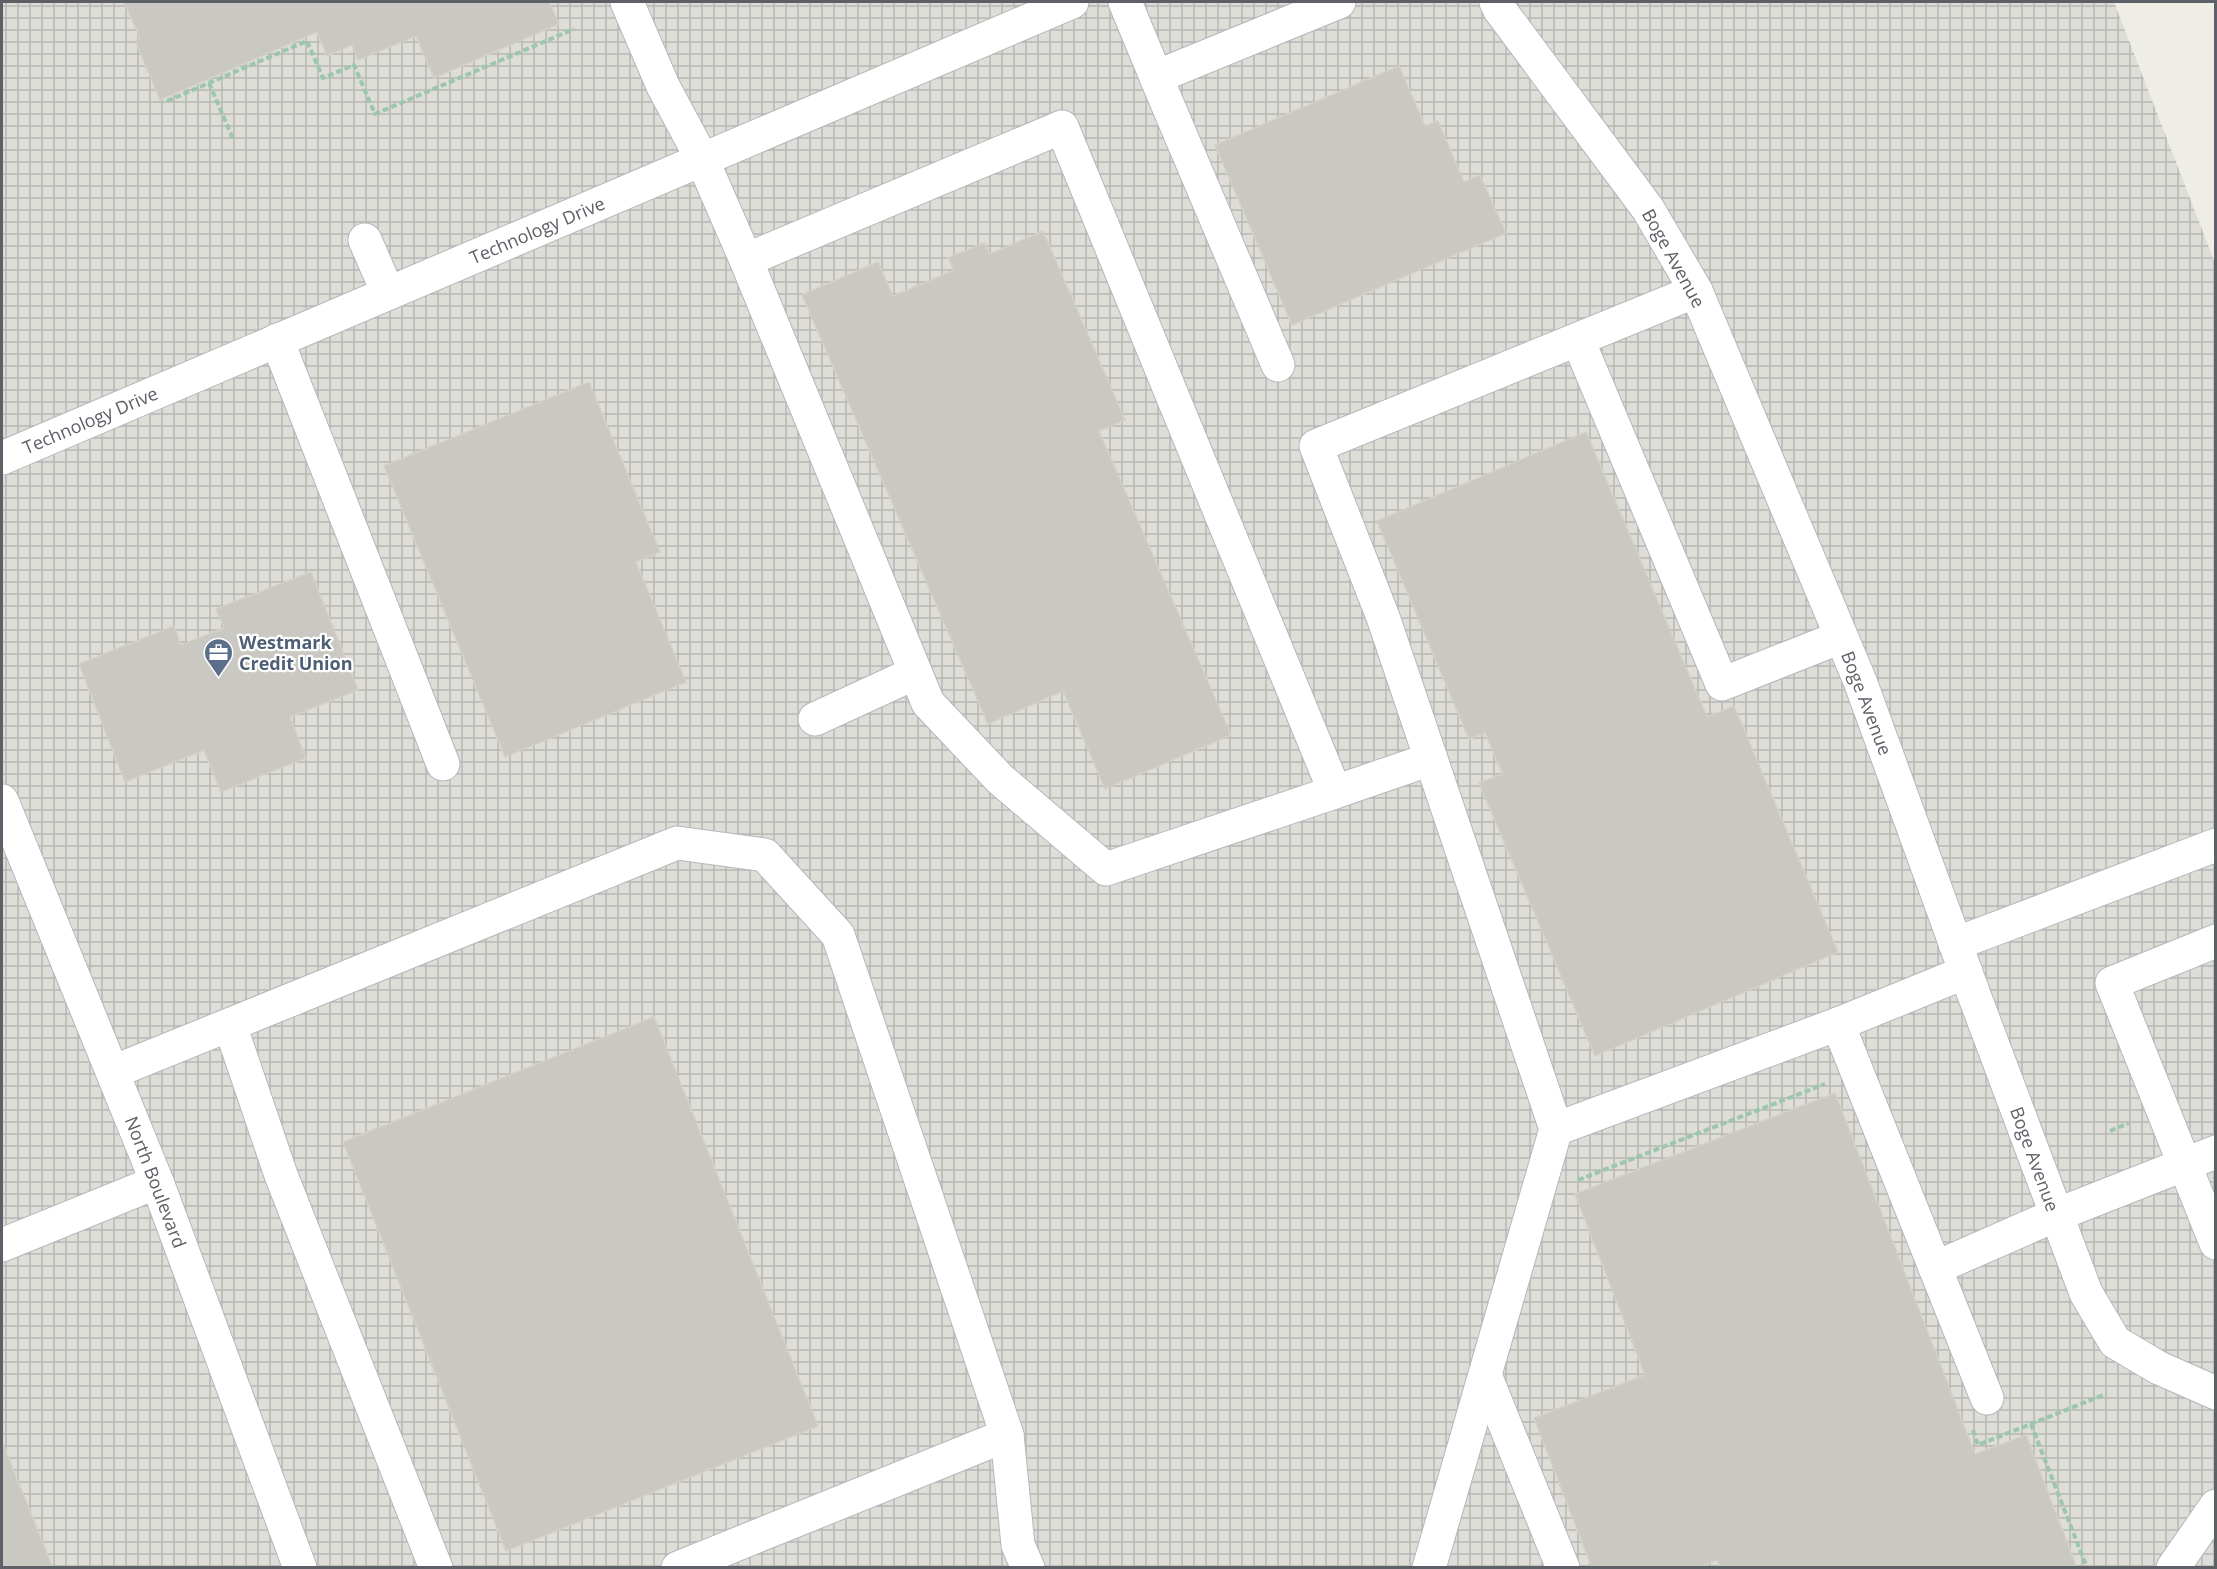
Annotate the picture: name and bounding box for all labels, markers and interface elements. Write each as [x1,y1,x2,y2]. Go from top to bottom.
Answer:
street label: Technology Drive [466,191,608,269]
street label: Boge Avenue [1637,204,1711,312]
street label: Technology Drive [19,381,161,459]
place label: Westmark Credit Union [239,630,353,675]
office icon: Westmark Credit Union [202,636,234,678]
street label: Boge Avenue [1836,647,1898,759]
street label: Boge Avenue [2005,1103,2065,1215]
street label: North Boulevard [120,1113,192,1251]

